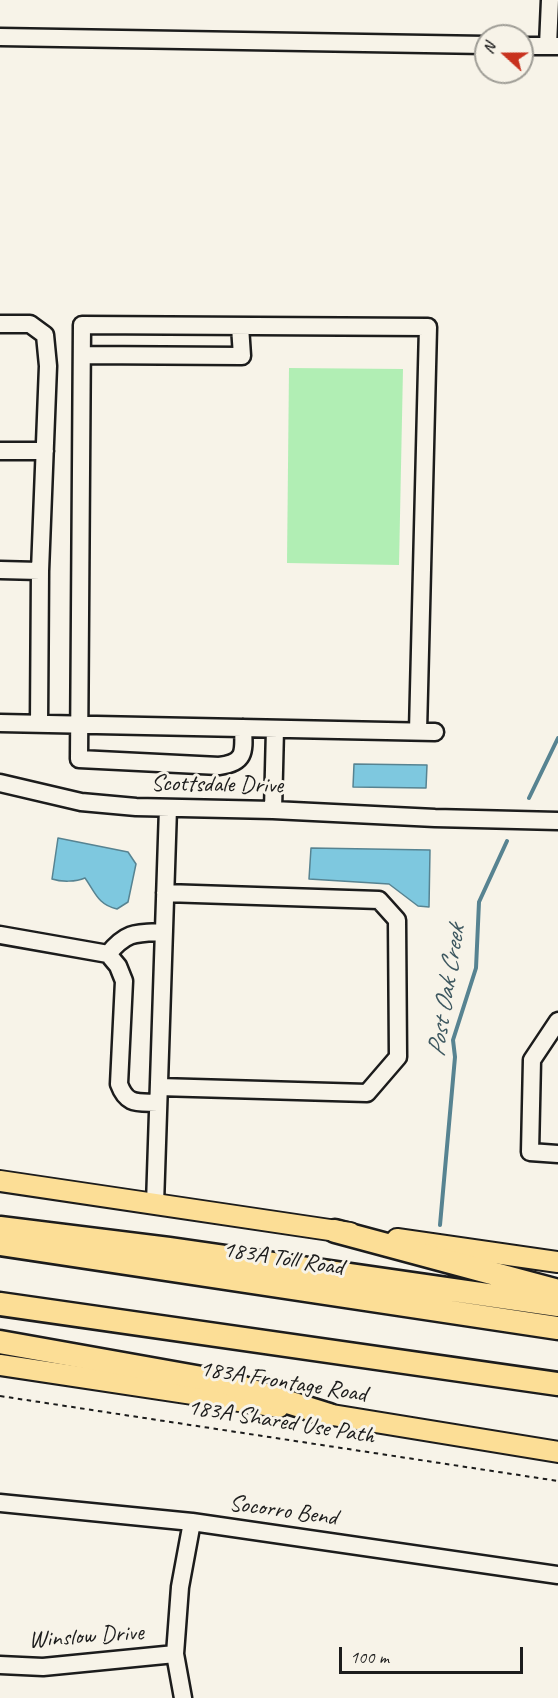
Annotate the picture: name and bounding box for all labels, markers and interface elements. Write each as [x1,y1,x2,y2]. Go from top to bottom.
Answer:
north arrow [474,24,534,84]
text: N [478,40,500,56]
street label: Scottsdale Drive [151,769,283,801]
water label: Post Oak Creek [421,923,473,1059]
street label: 183A Toll Road [221,1235,345,1283]
street label: 183A Frontage Road [197,1355,369,1409]
street label: 183A Shared Use Path [186,1393,376,1451]
street label: Socorro Bend [227,1489,339,1533]
street label: Winslow Drive [27,1619,145,1655]
scale bar [342,1635,526,1673]
text: 100 m [350,1646,389,1668]

